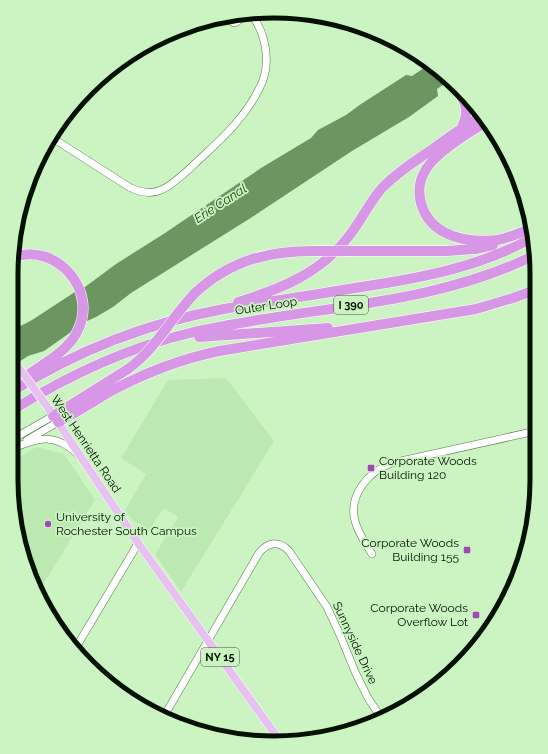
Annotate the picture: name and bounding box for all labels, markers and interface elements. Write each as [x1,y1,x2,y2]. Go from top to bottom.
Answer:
water label: Erie Canal [191,181,250,226]
street label: Outer Loop [234,294,298,318]
road number: I 390 [334,296,368,314]
street label: West Henrietta Road [48,393,124,495]
place label: Corporate Woods Building 120 [379,454,477,482]
marker: Corporate Woods Building 120 [366,463,376,473]
place label: University of Rochester South Campus [56,510,197,538]
marker: University of Rochester South Campus [43,519,53,529]
place label: Corporate Woods Building 155 [361,536,459,564]
marker: Corporate Woods Building 155 [462,545,472,555]
street label: Sunnyside Drive [330,600,380,686]
place label: Corporate Woods Overflow Lot [370,601,468,629]
marker: Corporate Woods Overflow Lot [471,610,481,620]
road number: NY 15 [201,648,239,666]

